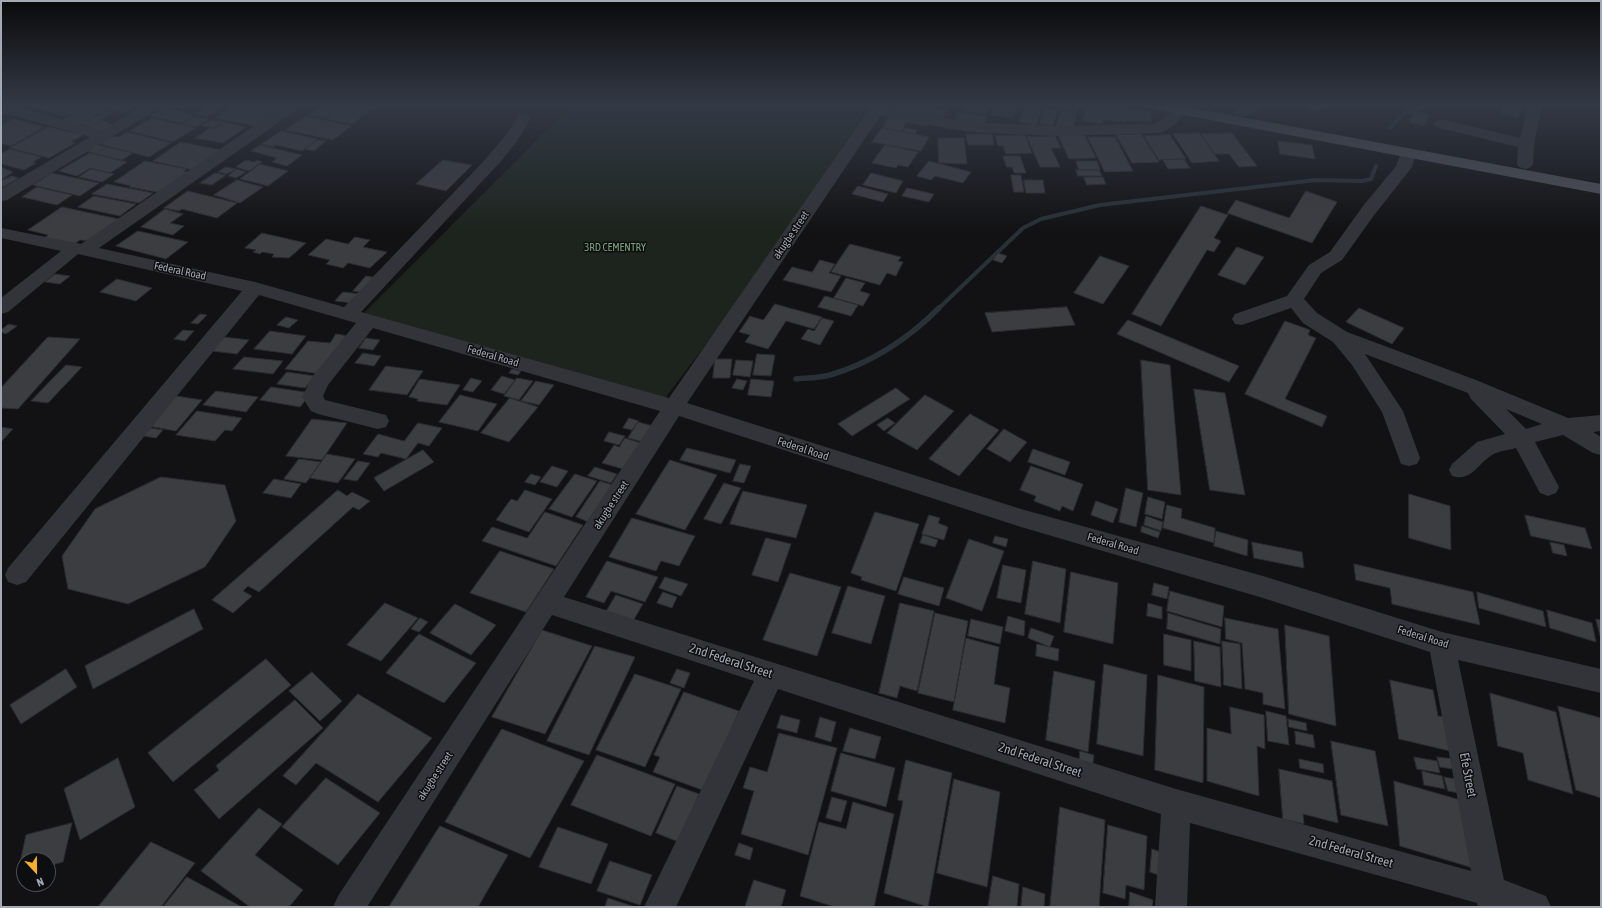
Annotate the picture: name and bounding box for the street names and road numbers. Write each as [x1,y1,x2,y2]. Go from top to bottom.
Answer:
street label: akugbe street [770,208,812,262]
street label: Federal Road [153,259,207,283]
street label: Federal Road [466,342,520,370]
street label: Federal Road [776,435,830,463]
street label: akugbe street [590,478,632,532]
street label: Federal Road [1086,530,1140,558]
street label: Federal Road [1396,623,1450,651]
street label: 2nd Federal Street [687,640,775,682]
street label: 2nd Federal Street [996,739,1084,781]
street label: akugbe street [414,749,456,803]
street label: Efe Street [1456,751,1480,799]
street label: 2nd Federal Street [1307,833,1395,871]

